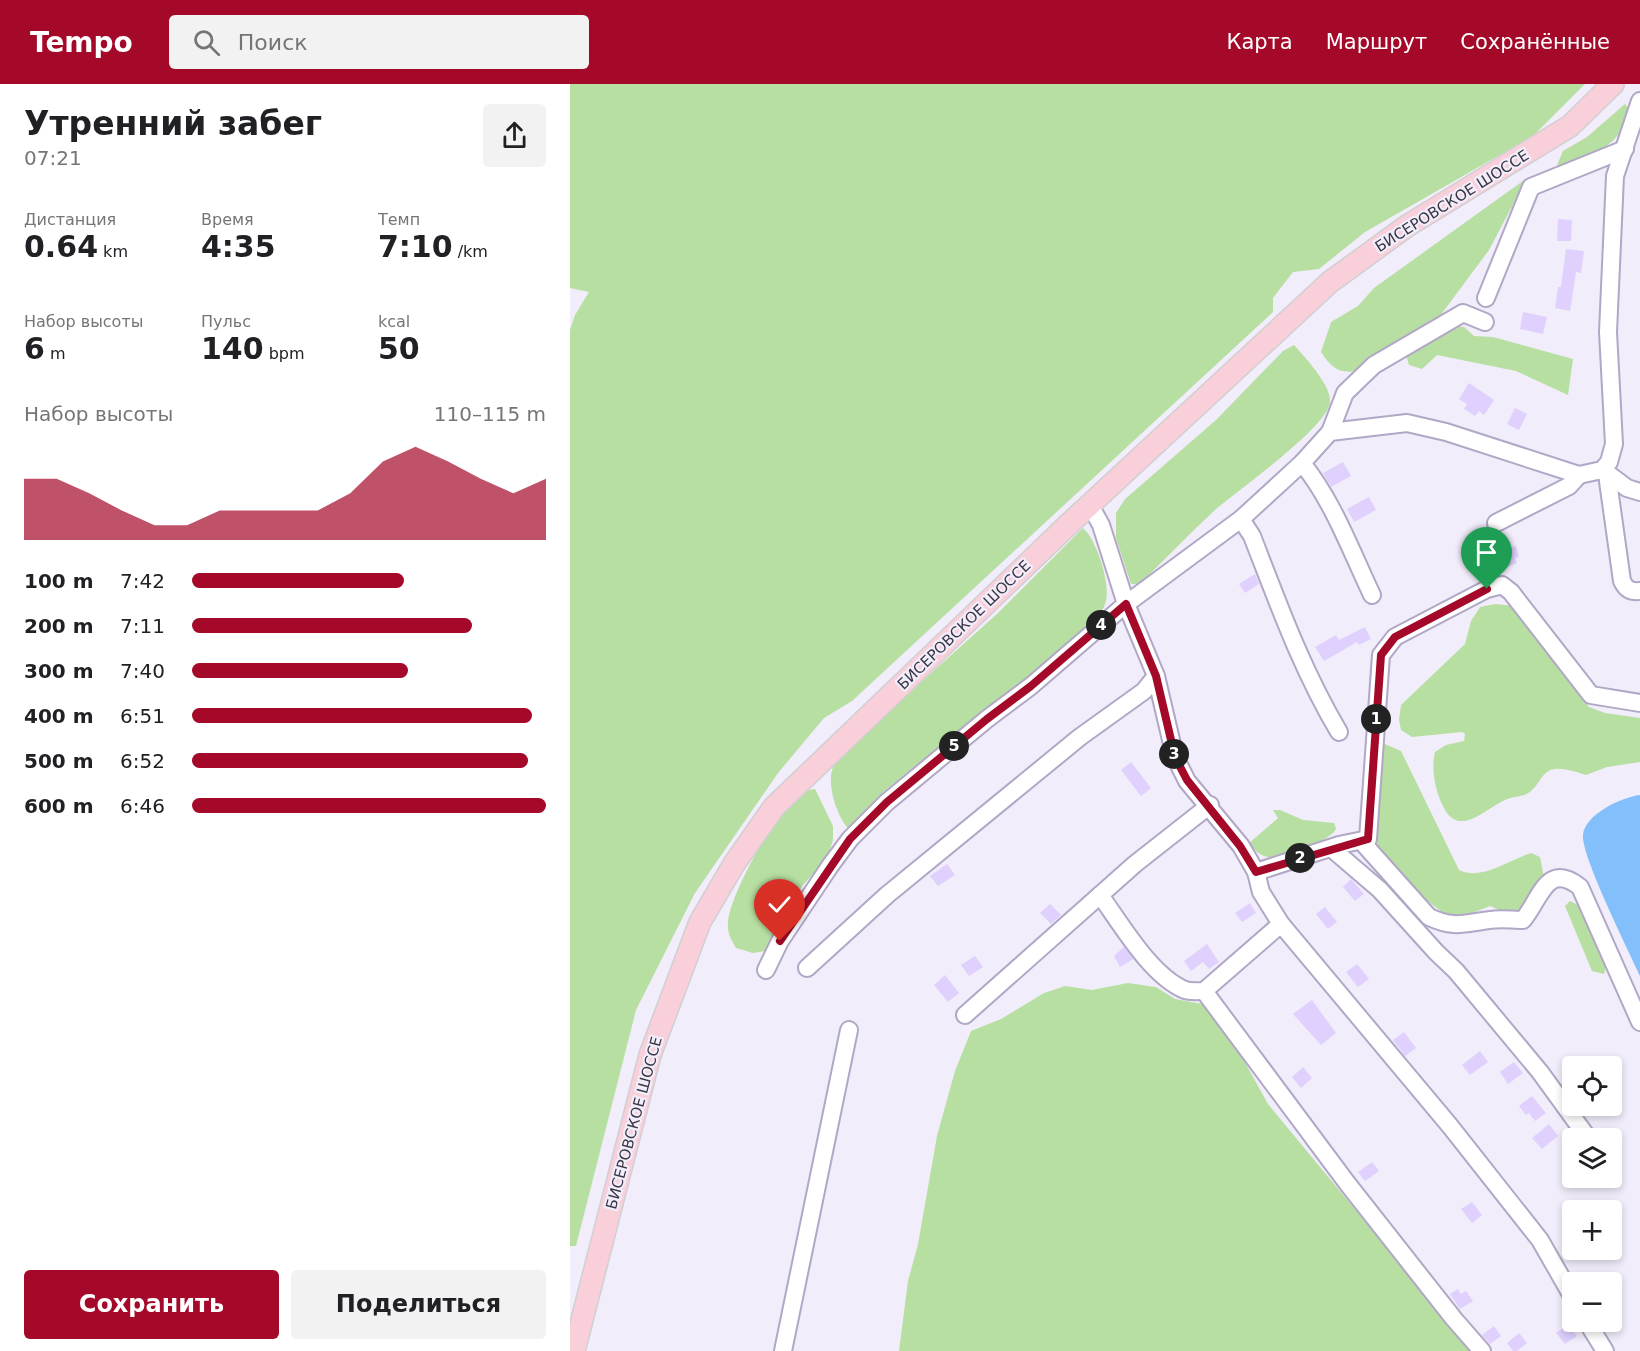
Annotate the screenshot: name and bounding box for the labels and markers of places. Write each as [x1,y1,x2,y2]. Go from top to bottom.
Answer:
pin [1461,527,1512,589]
pin: 4 [1086,610,1116,640]
pin: 1 [1361,704,1391,734]
pin: 5 [939,731,969,761]
pin: 3 [1159,739,1189,769]
pin: 2 [1285,843,1315,873]
pin [754,879,805,941]

